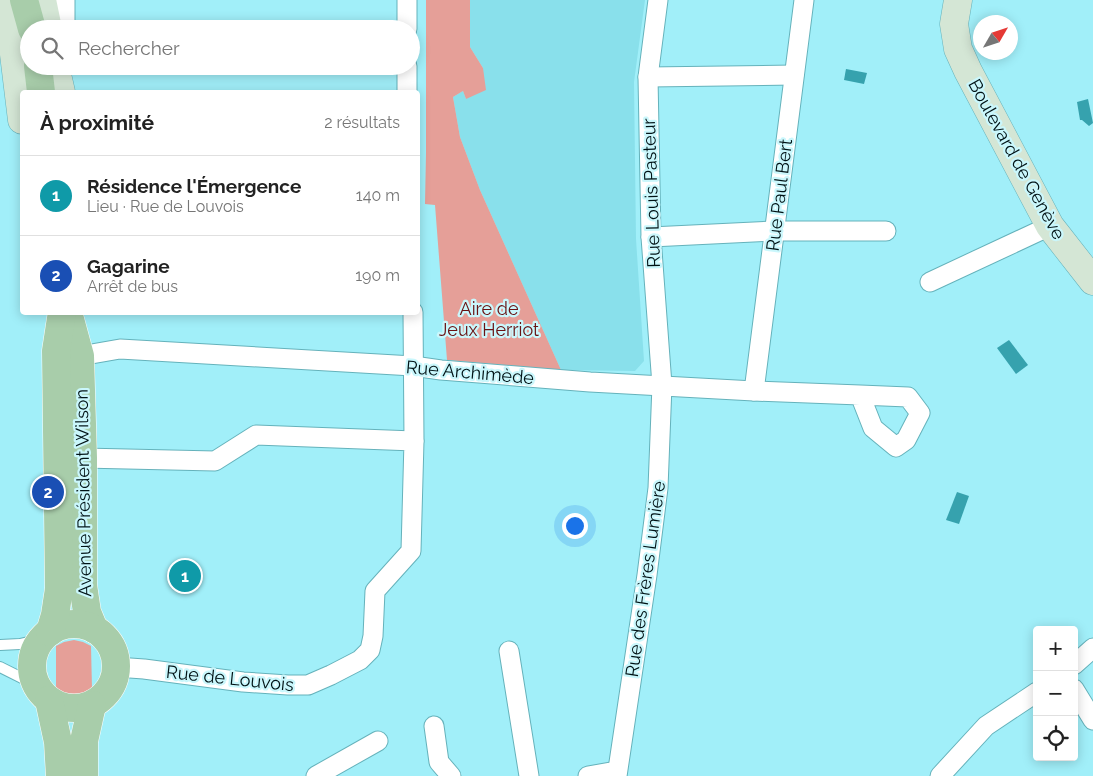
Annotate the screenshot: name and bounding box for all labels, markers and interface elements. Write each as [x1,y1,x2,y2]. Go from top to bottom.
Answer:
north arrow [973,15,1018,60]
search box [20,20,420,75]
icon: search [38,34,66,62]
text: Rechercher [78,37,180,59]
street label: Boulevard de Genève [964,75,1070,243]
text: À proximité [40,110,154,135]
text: 2 résultats [324,113,400,132]
street label: Rue Louis Pasteur [638,117,664,268]
street label: Rue Paul Bert [762,138,796,252]
text: Résidence l'Émergence [87,175,301,197]
text: 1 [52,186,60,205]
text: 140 m [356,186,400,205]
text: Lieu · Rue de Louvois [87,197,244,216]
text: Gagarine [87,255,170,277]
text: 2 [51,266,61,285]
text: 190 m [355,266,400,285]
text: Arrêt de bus [87,277,178,296]
park label: Aire de Jeux Herriot [439,298,539,340]
street label: Rue Archimède [405,356,535,388]
street label: Avenue Président Wilson [71,389,95,597]
pin: 2 [32,473,64,511]
street label: Rue des Frères Lumière [621,479,669,678]
your location [562,513,588,539]
pin: 1 [169,557,201,595]
map controls [1033,626,1078,761]
button: + [1033,626,1078,671]
street label: Rue de Louvois [165,661,295,695]
button: − [1033,671,1078,716]
button: locate [1033,716,1078,761]

